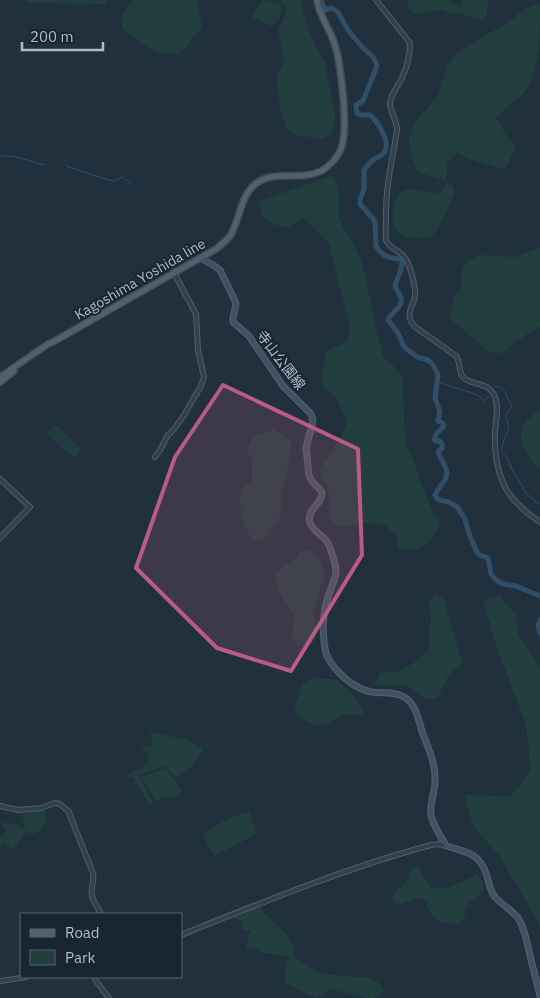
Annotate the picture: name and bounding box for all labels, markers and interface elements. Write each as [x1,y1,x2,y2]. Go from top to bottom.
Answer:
scale bar [22,20,104,52]
text: 200 m [30,27,74,46]
street label: Kagoshima Yoshida line [71,234,209,324]
street label: 寺山公園線 [253,327,309,393]
legend [20,913,182,978]
text: Road [65,923,100,942]
text: Park [65,948,95,967]

